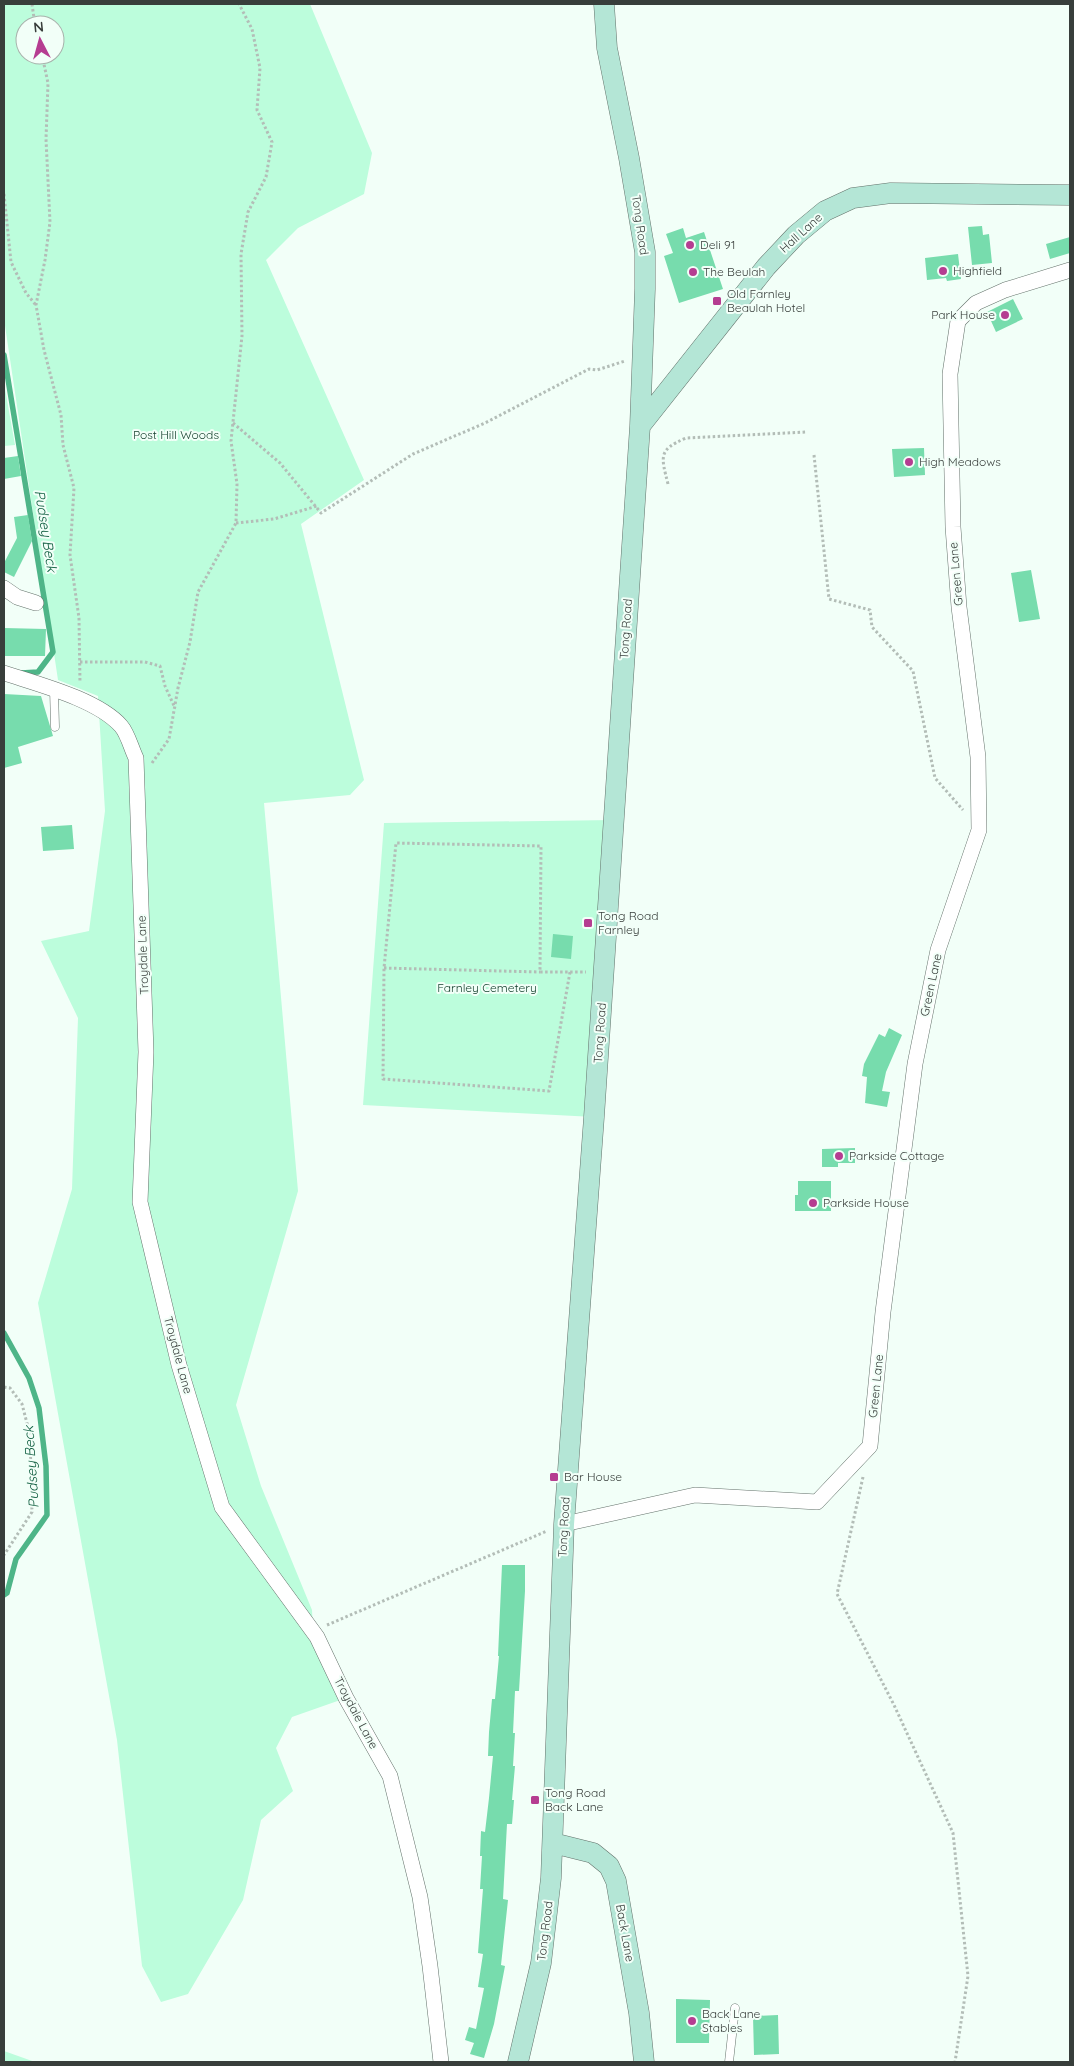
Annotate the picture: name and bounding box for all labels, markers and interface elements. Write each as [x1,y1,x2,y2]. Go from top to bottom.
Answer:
north arrow [15,15,65,65]
text: N [33,18,45,37]
street label: Tong Road [629,194,652,256]
street label: Hall Lane [776,209,825,256]
place label: Deli 91 [700,237,735,252]
marker: Deli 91 [684,239,696,251]
place label: Highfield [953,263,1002,278]
place label: The Beulah [703,264,765,279]
marker: Highfield [937,265,949,277]
marker: The Beulah [687,266,699,278]
place label: Old Farnley Beaulah Hotel [727,286,805,315]
marker: Old Farnley Beaulah Hotel [711,295,723,307]
place label: Park House [931,307,995,322]
marker: Park House [999,309,1011,321]
park label: Post Hill Woods [133,427,219,442]
place label: High Meadows [919,454,1001,469]
marker: High Meadows [903,456,915,468]
water label: Pudsey Beck [31,489,62,575]
street label: Green Lane [945,541,966,606]
street label: Tong Road [616,598,635,660]
place label: Tong Road Farnley [598,908,659,937]
street label: Troydale Lane [134,915,151,995]
marker: Tong Road Farnley [582,917,594,929]
street label: Green Lane [917,952,945,1018]
park label: Farnley Cemetery [437,980,537,995]
street label: Tong Road [590,1002,609,1064]
place label: Parkside Cottage [849,1148,945,1163]
marker: Parkside Cottage [833,1150,845,1162]
place label: Parkside House [823,1195,909,1210]
marker: Parkside House [807,1197,819,1209]
street label: Troydale Lane [161,1315,196,1395]
street label: Green Lane [865,1353,886,1418]
water label: Pudsey Beck [19,1424,43,1509]
place label: Bar House [564,1469,622,1484]
marker: Bar House [548,1471,560,1483]
street label: Tong Road [554,1496,573,1558]
street label: Troydale Lane [331,1674,382,1752]
place label: Tong Road Back Lane [545,1785,606,1814]
marker: Tong Road Back Lane [529,1794,541,1806]
street label: Tong Road [533,1900,556,1962]
street label: Back Lane [613,1903,638,1963]
place label: Back Lane Stables [702,2006,761,2035]
marker: Back Lane Stables [686,2015,698,2027]

